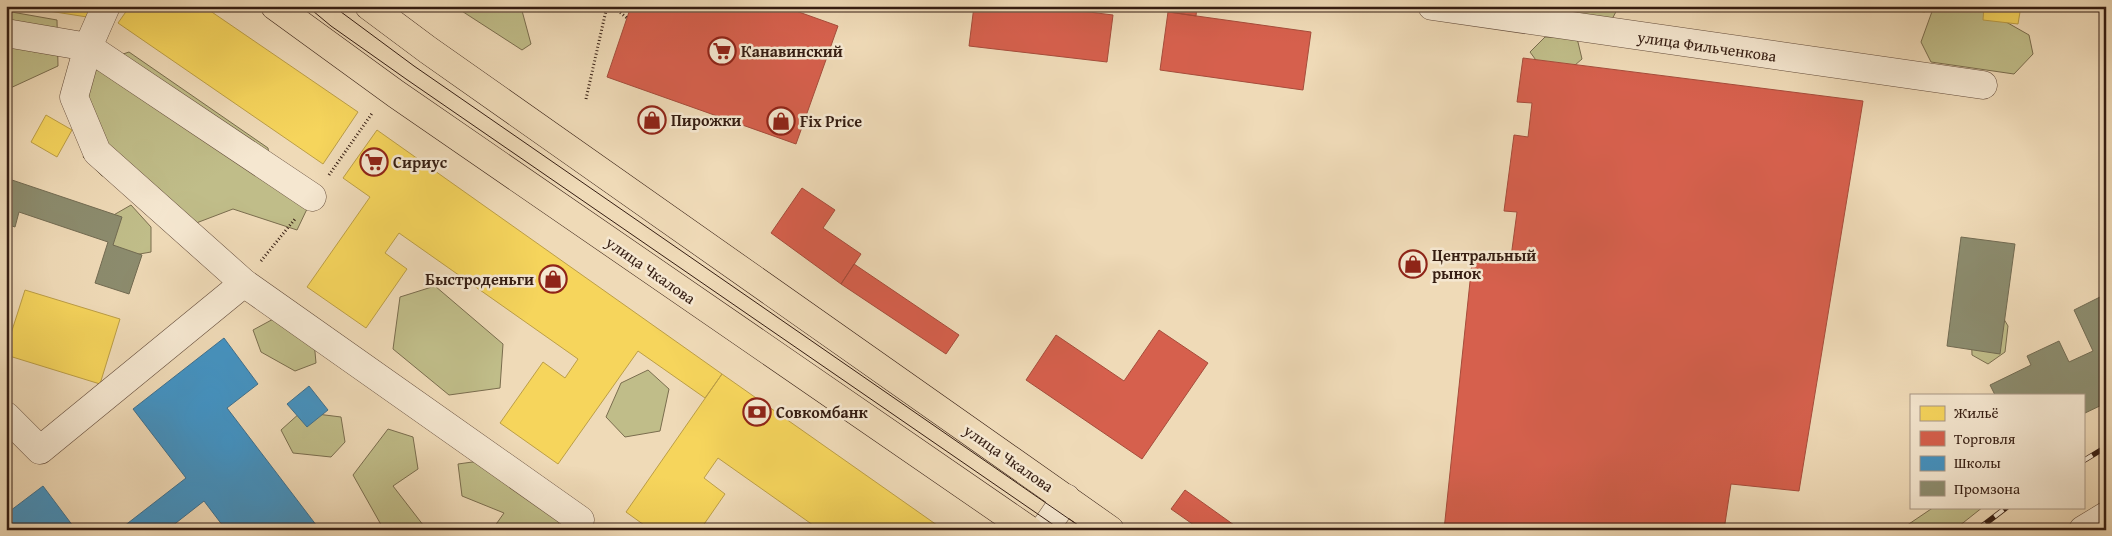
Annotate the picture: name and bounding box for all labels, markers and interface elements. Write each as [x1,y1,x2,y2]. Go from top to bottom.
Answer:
street label: улица Фильченкова [1635,24,1779,68]
supermarket icon: Канавинский [707,36,737,66]
place label: Канавинский [741,39,843,63]
shop icon: Пирожки [637,105,667,135]
shop icon: Fix Price [766,106,796,136]
place label: Пирожки [671,108,741,132]
place label: Fix Price [800,109,862,133]
supermarket icon: Сириус [359,147,389,177]
place label: Сириус [393,150,448,174]
street label: улица Чкалова [600,230,701,310]
place label: Центральный рынок [1432,243,1536,285]
shop icon: Центральный рынок [1398,249,1428,279]
shop icon: Быстроденьги [538,264,568,294]
place label: Быстроденьги [425,267,534,291]
legend [1910,394,2084,508]
bank icon: Совкомбанк [742,397,772,427]
place label: Совкомбанк [776,400,868,424]
text: Жильё [1953,402,1999,423]
street label: улица Чкалова [958,418,1059,498]
text: Торговля [1954,428,2016,449]
text: Школы [1954,452,2001,473]
text: Промзона [1954,478,2021,499]

